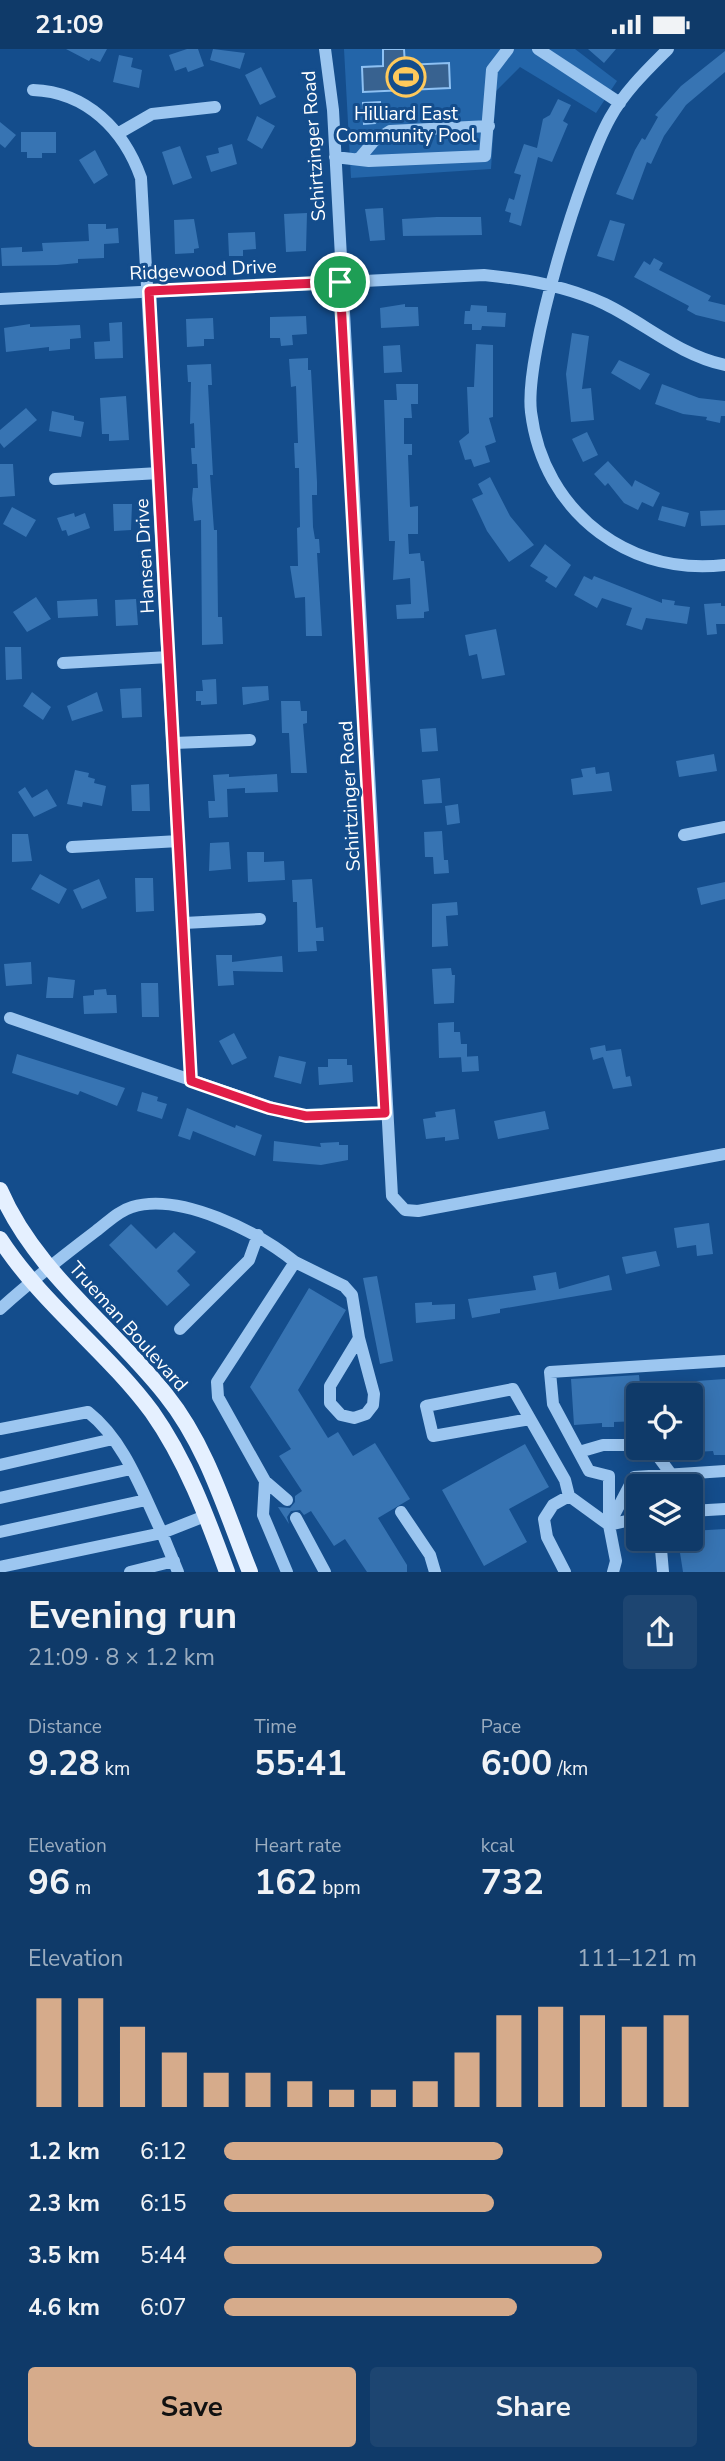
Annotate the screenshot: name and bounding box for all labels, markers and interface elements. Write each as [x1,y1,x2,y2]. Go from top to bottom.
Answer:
text: 21:09 [35,7,104,42]
sports icon: Hilliard East Community Pool [385,56,427,98]
street label: Schirtzinger Road [296,70,332,222]
place label: Hilliard East Community Pool [336,101,477,149]
pin [310,252,370,312]
street label: Ridgewood Drive [129,253,277,287]
icon: arrive [321,263,359,301]
street label: Hansen Drive [129,498,161,614]
street label: Schirtzinger Road [333,720,367,872]
street label: Trueman Boulevard [63,1256,194,1397]
map controls [626,1383,703,1551]
button: locate [626,1383,703,1460]
button: layers [626,1474,703,1551]
text: Evening run [28,1590,237,1641]
button: share [623,1595,697,1669]
text: 21:09 · 8 × 1.2 km [28,1642,215,1673]
text: Distance [28,1714,102,1740]
text: Time [254,1714,297,1740]
text: Pace [481,1714,521,1740]
text: 9.28 [28,1740,100,1787]
text: 55:41 [254,1740,347,1787]
text: 6:00 [481,1740,552,1787]
text: km [100,1756,130,1782]
text: /km [552,1756,588,1782]
text: Elevation [28,1833,107,1859]
text: Heart rate [254,1833,341,1859]
text: kcal [481,1833,514,1859]
text: 96 [28,1859,70,1906]
text: 162 [254,1859,317,1906]
text: 732 [481,1859,544,1906]
text: m [70,1875,91,1901]
text: bpm [317,1875,361,1901]
text: Elevation [28,1943,123,1974]
text: 111–121 m [577,1943,697,1974]
text: 1.2 km [28,2136,100,2167]
text: 6:12 [140,2136,187,2167]
text: 2.3 km [28,2188,100,2219]
text: 6:15 [140,2188,187,2219]
text: 3.5 km [28,2240,100,2271]
text: 5:44 [140,2240,187,2271]
text: 4.6 km [28,2292,100,2323]
text: 6:07 [140,2292,187,2323]
button: Save [28,2367,356,2447]
button: Share [370,2367,697,2447]

